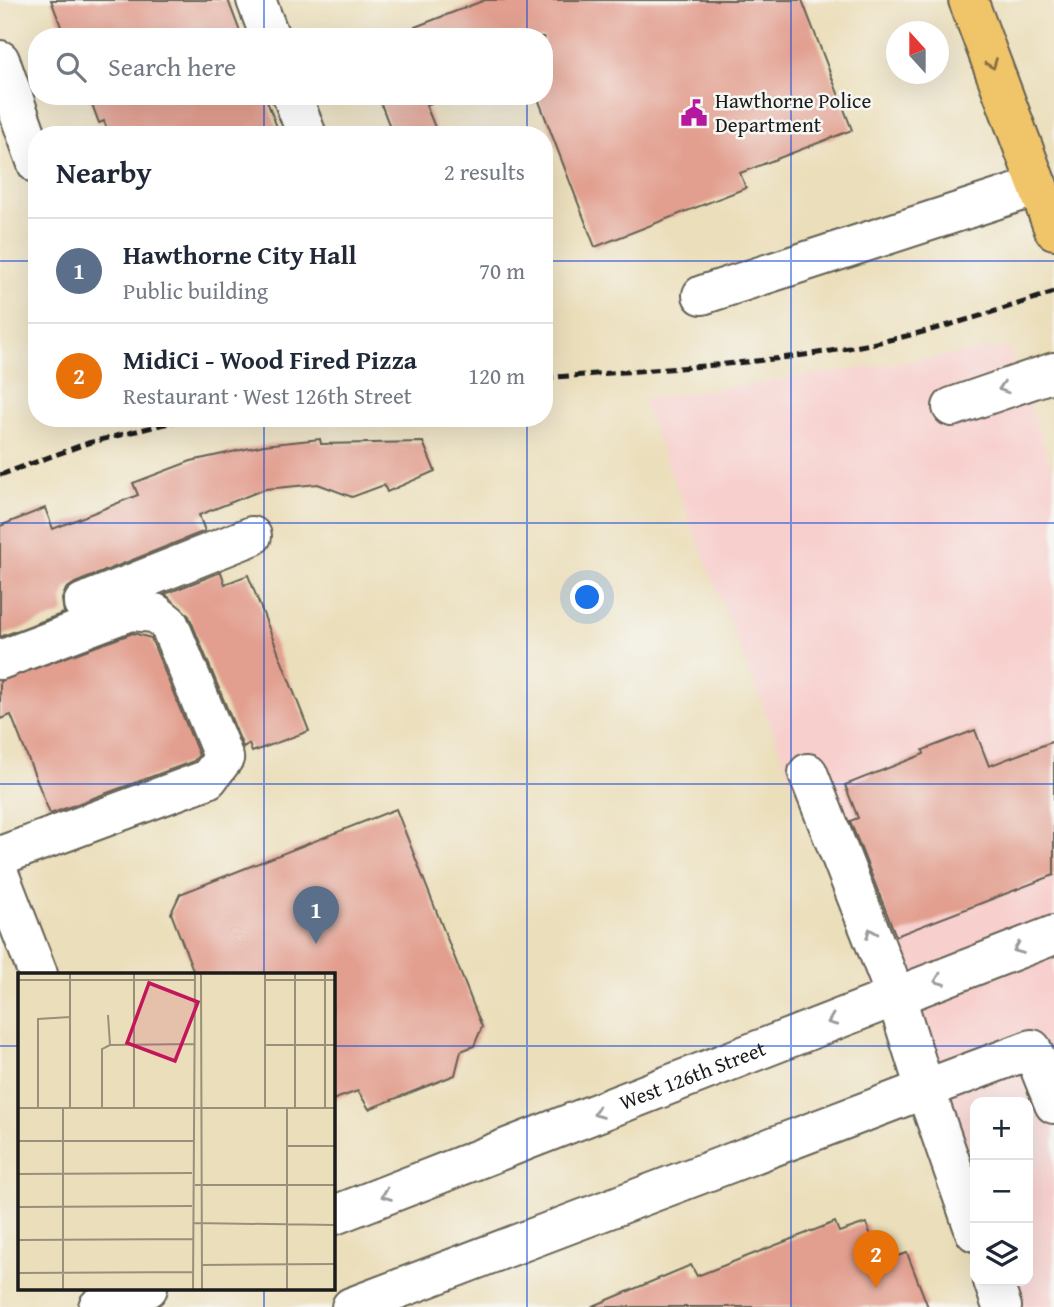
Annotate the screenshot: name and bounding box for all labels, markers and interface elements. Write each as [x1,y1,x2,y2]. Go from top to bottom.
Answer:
north arrow [886,21,949,84]
search box [28,28,553,105]
text: Search here [108,47,236,86]
icon: search [52,48,90,86]
one-way arrow [984,57,998,69]
place label: Hawthorne Police Department [715,85,871,140]
public building icon: Hawthorne Police Department [679,98,709,128]
text: Nearby [56,150,152,194]
text: 2 results [444,155,525,188]
text: Hawthorne City Hall [123,235,357,274]
text: 1 [73,254,85,287]
text: 70 m [479,254,525,287]
text: Public building [123,274,268,307]
text: MidiCi - Wood Fired Pizza [123,340,417,379]
text: 2 [73,359,85,392]
text: 120 m [468,359,525,392]
text: Restaurant · West 126th Street [123,379,412,412]
one-way arrow [997,380,1009,395]
your location [570,580,604,614]
pin: 1 [293,886,339,944]
one-way arrow [865,928,879,940]
one-way arrow [1013,941,1025,955]
one-way arrow [934,971,946,985]
inset map [18,973,334,1290]
one-way arrow [827,1013,839,1027]
street label: West 126th Street [615,1032,771,1118]
map controls [970,1097,1033,1286]
button: + [970,1097,1033,1160]
one-way arrow [592,1104,604,1118]
button: − [970,1160,1033,1223]
one-way arrow [380,1187,392,1201]
button: layers [970,1223,1033,1286]
pin: 2 [853,1230,899,1288]

